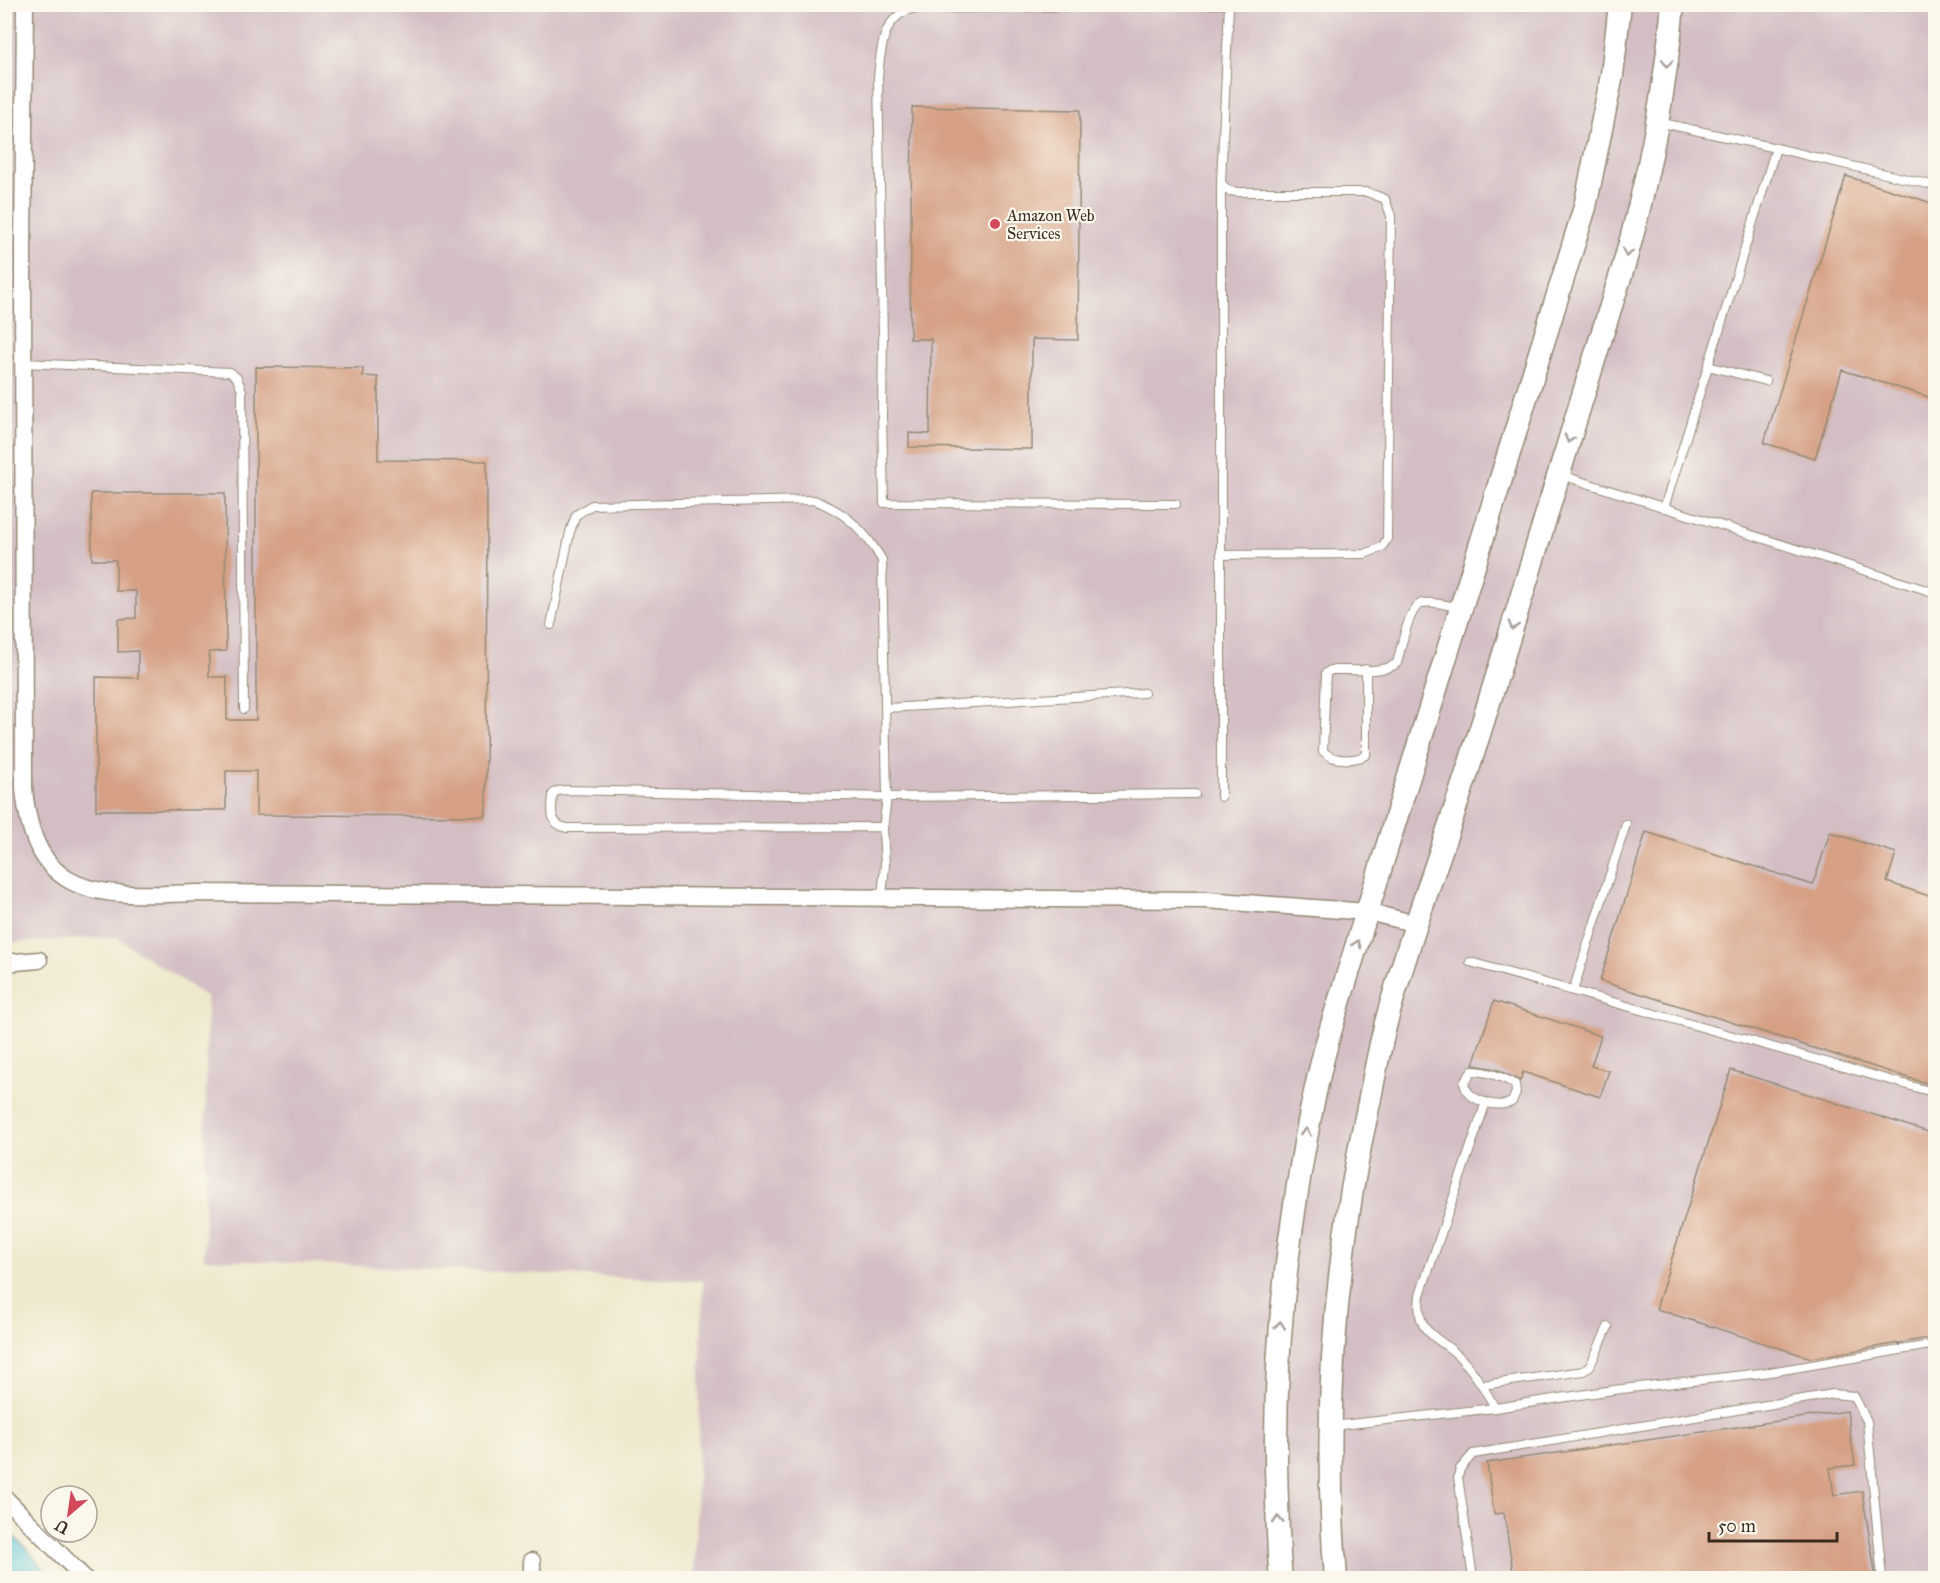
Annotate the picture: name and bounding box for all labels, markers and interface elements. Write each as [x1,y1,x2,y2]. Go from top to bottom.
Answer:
one-way arrow [1662,58,1674,67]
place label: Amazon Web Services [1006,206,1095,243]
marker: Amazon Web Services [988,217,1002,231]
one-way arrow [1622,248,1635,258]
one-way arrow [1564,433,1576,444]
one-way arrow [1507,620,1520,631]
one-way arrow [1350,939,1363,950]
one-way arrow [1299,1128,1312,1138]
one-way arrow [1273,1321,1286,1330]
north arrow [39,1484,99,1544]
scale bar [1709,1505,1836,1543]
text: U [52,1515,72,1538]
text: 50 m [1718,1515,1756,1537]
one-way arrow [1271,1516,1284,1525]

